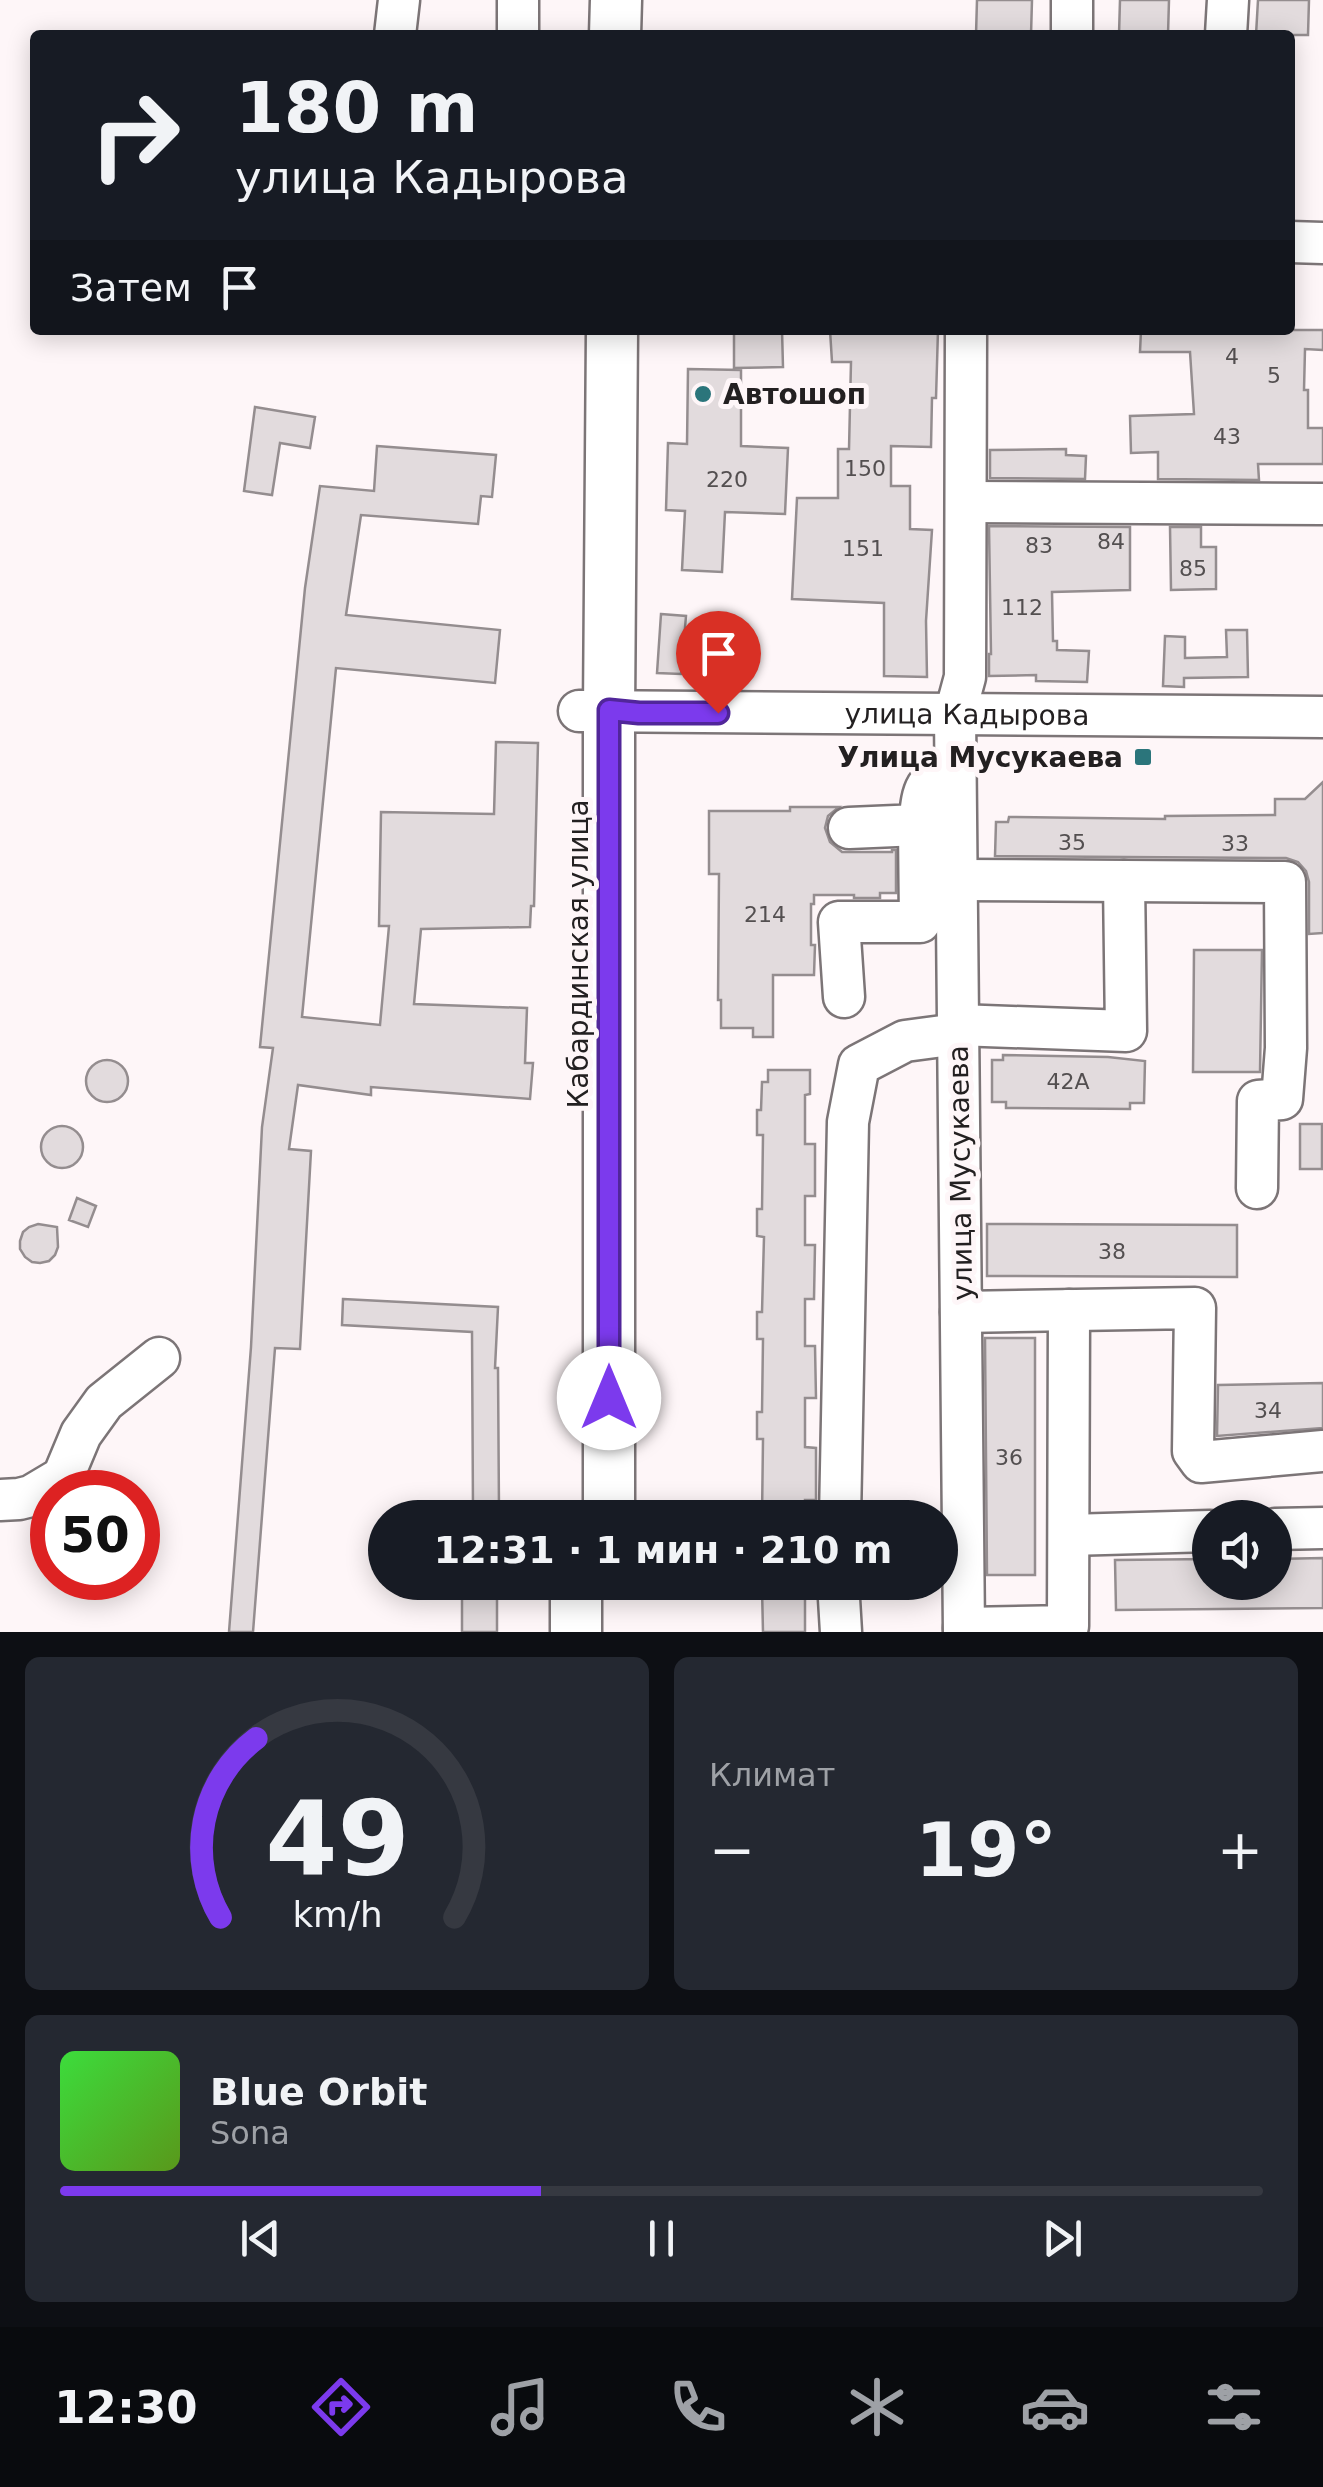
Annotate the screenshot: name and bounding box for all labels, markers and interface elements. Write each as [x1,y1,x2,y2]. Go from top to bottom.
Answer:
text: 180 m [235,67,478,149]
icon: right [70,70,200,200]
text: улица Кадырова [235,151,629,204]
icon: arrive [212,260,267,315]
text: Затем [70,266,192,310]
house number: 4 [1225,344,1239,369]
house number: 5 [1267,363,1281,388]
place label: Автошоп [723,378,866,411]
marker: Автошоп [692,383,714,405]
house number: 43 [1213,424,1241,449]
house number: 150 [844,456,886,481]
house number: 220 [706,467,748,492]
house number: 84 [1097,529,1125,554]
house number: 83 [1025,533,1053,558]
house number: 151 [842,536,884,561]
house number: 85 [1179,556,1207,581]
house number: 112 [1001,595,1043,620]
pin [676,611,761,714]
icon: arrive [691,626,746,681]
street label: улица Кадырова [844,697,1090,732]
place label: Улица Мусукаева [837,741,1123,774]
marker: Улица Мусукаева [1132,746,1154,768]
street label: Кабардинская улица [562,799,595,1109]
house number: 35 [1058,830,1086,855]
house number: 33 [1221,831,1249,856]
house number: 214 [744,902,786,927]
street label: улица Мусукаева [942,1045,979,1301]
house number: 42А [1046,1069,1090,1094]
house number: 38 [1098,1239,1126,1264]
position arrow [557,1346,661,1450]
house number: 34 [1254,1398,1282,1423]
house number: 36 [995,1445,1023,1470]
speed limit sign: 50 [30,1470,160,1600]
map controls [1192,1500,1292,1600]
button: sound [1192,1500,1292,1600]
text: 12:31 · 1 мин · 210 m [434,1528,892,1572]
text: Климат [709,1756,835,1794]
text: 49 [265,1778,409,1900]
text: 19° [915,1806,1057,1894]
text: − [709,1818,755,1882]
text: + [1217,1818,1263,1882]
text: km/h [292,1894,382,1935]
text: Blue Orbit [210,2070,427,2114]
text: Sona [210,2114,290,2152]
icon: previous [233,2211,288,2266]
icon: pause [634,2211,689,2266]
icon: next [1035,2211,1090,2266]
icon: directions [306,2372,376,2442]
icon: music [485,2372,555,2442]
icon: phone [663,2372,733,2442]
icon: climate [842,2372,912,2442]
icon: car [1020,2372,1090,2442]
icon: filters [1199,2372,1269,2442]
text: 12:30 [54,2381,198,2434]

